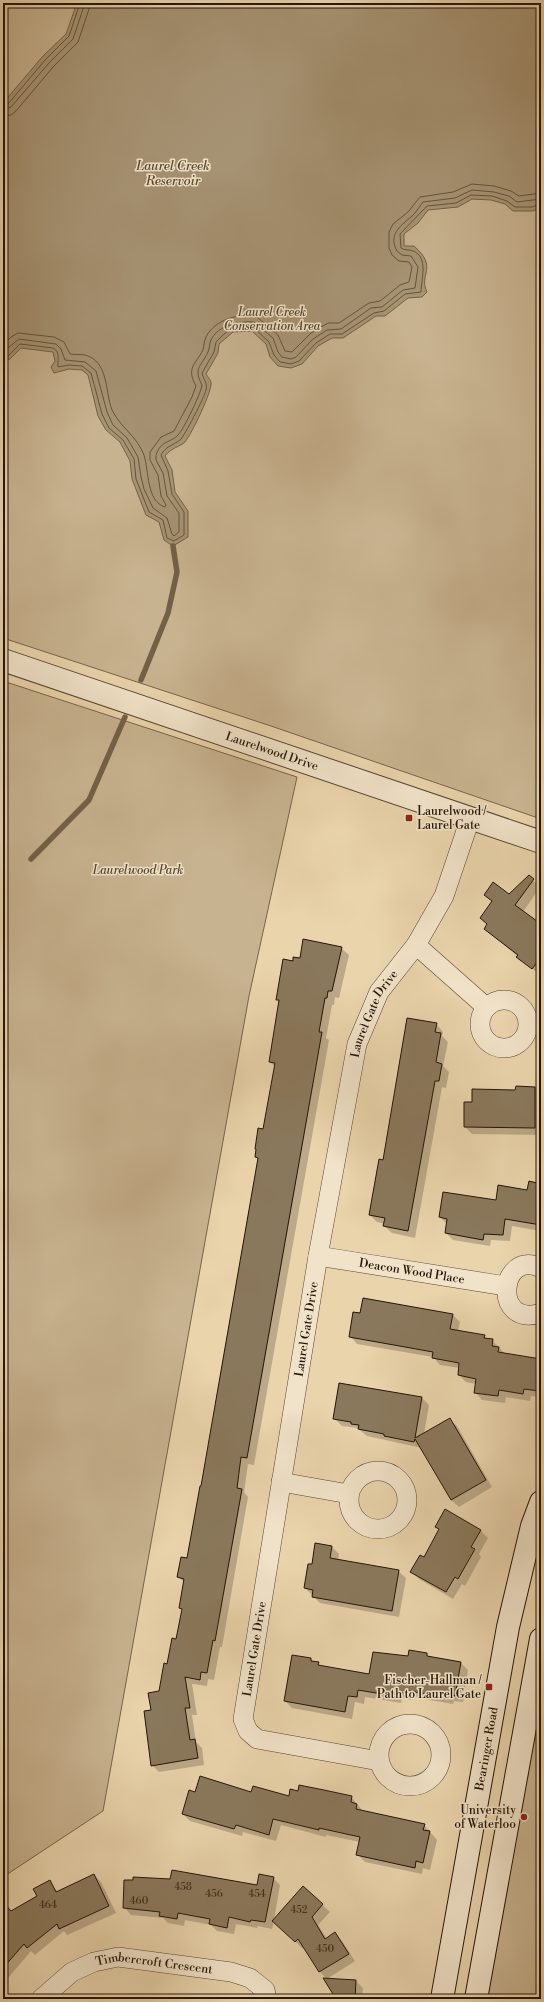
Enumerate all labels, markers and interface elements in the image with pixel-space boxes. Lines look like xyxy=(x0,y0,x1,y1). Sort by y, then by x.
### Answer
water label: Laurel Creek Reservoir xyxy=(135,158,210,189)
park label: Laurel Creek Conservation Area xyxy=(224,305,321,334)
street label: Laurelwood Drive xyxy=(224,728,320,774)
place label: Laurelwood / Laurel Gate xyxy=(417,804,486,833)
marker: Laurelwood / Laurel Gate xyxy=(404,813,414,823)
park label: Laurelwood Park xyxy=(92,863,183,878)
street label: Laurel Gate Drive xyxy=(347,967,401,1059)
street label: Deacon Wood Place xyxy=(358,1255,466,1287)
street label: Laurel Gate Drive xyxy=(291,1280,321,1378)
street label: Laurel Gate Drive xyxy=(239,1600,269,1698)
place label: Fischer-Hallman / Path to Laurel Gate xyxy=(377,1673,482,1702)
marker: Fischer-Hallman / Path to Laurel Gate xyxy=(484,1682,494,1692)
street label: Bearinger Road xyxy=(471,1706,501,1793)
place label: University of Waterloo xyxy=(454,1803,516,1832)
marker: University of Waterloo xyxy=(519,1812,529,1822)
house number: 458 xyxy=(174,1881,192,1893)
house number: 456 xyxy=(205,1888,223,1900)
house number: 454 xyxy=(248,1888,266,1900)
house number: 460 xyxy=(130,1895,149,1907)
house number: 464 xyxy=(39,1899,57,1911)
house number: 452 xyxy=(290,1904,308,1916)
house number: 450 xyxy=(316,1943,334,1955)
street label: Timbercroft Crescent xyxy=(94,1950,214,1977)

